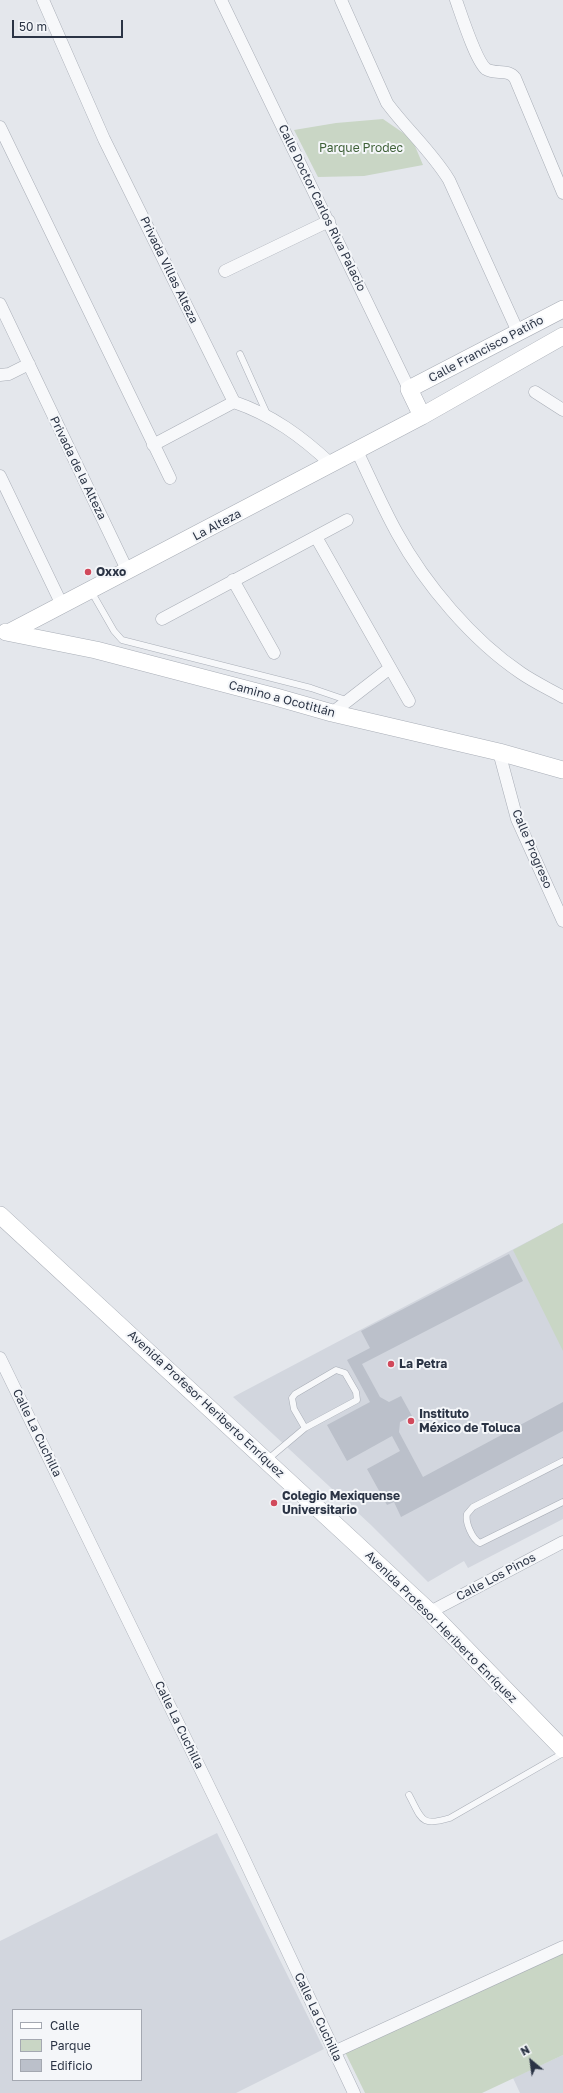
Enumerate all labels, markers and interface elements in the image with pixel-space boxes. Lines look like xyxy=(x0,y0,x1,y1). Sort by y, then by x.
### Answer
scale bar xyxy=(14,12,125,38)
text: 50 m xyxy=(19,19,47,34)
street label: Calle Doctor Carlos Riva Palacio xyxy=(275,122,369,294)
park label: Parque Prodec xyxy=(319,141,403,155)
street label: Privada Villas Alteza xyxy=(137,214,201,326)
street label: Calle Francisco Patiño xyxy=(426,313,546,385)
street label: Privada de la Alteza xyxy=(47,414,109,522)
street label: La Alteza xyxy=(190,506,244,544)
place label: Oxxo xyxy=(96,565,126,579)
marker: Oxxo xyxy=(83,567,93,577)
street label: Camino a Ocotitlán xyxy=(227,678,337,720)
street label: Calle Progreso xyxy=(509,807,555,891)
street label: Avenida Profesor Heriberto Enríquez xyxy=(125,1327,287,1481)
place label: La Petra xyxy=(399,1357,447,1371)
marker: La Petra xyxy=(386,1359,396,1369)
street label: Calle La Cuchilla xyxy=(9,1387,65,1479)
place label: Instituto México de Toluca xyxy=(419,1407,520,1435)
marker: Instituto México de Toluca xyxy=(406,1416,416,1426)
place label: Colegio Mexiquense Universitario xyxy=(282,1489,400,1517)
marker: Colegio Mexiquense Universitario xyxy=(269,1498,279,1508)
street label: Avenida Profesor Heriberto Enríquez xyxy=(362,1548,520,1706)
street label: Calle Los Pinos xyxy=(454,1550,538,1604)
street label: Calle La Cuchilla xyxy=(151,1679,207,1771)
street label: Calle La Cuchilla xyxy=(291,1970,345,2064)
legend xyxy=(12,2009,142,2081)
text: Calle xyxy=(50,2018,79,2033)
text: Parque xyxy=(50,2038,91,2053)
north arrow xyxy=(511,2041,551,2081)
text: N xyxy=(518,2042,532,2058)
text: Edificio xyxy=(50,2058,92,2073)

